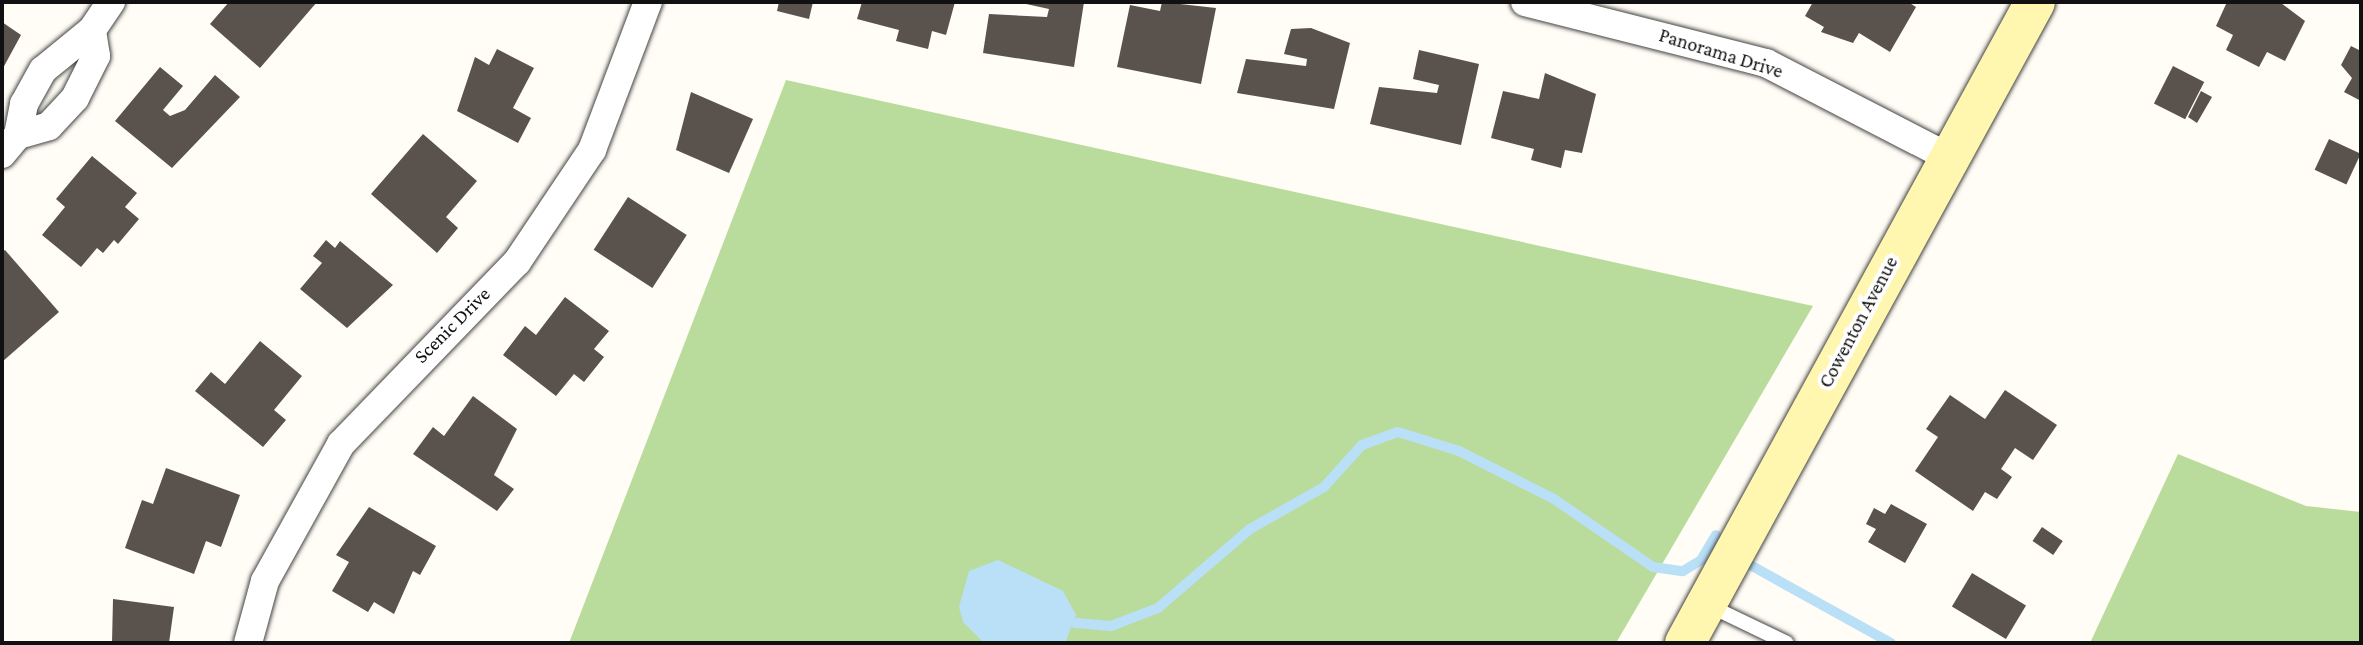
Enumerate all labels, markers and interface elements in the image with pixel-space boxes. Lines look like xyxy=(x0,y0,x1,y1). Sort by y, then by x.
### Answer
street label: Panorama Drive xyxy=(1656,23,1786,83)
street label: Cowenton Avenue xyxy=(1813,252,1903,392)
street label: Scenic Drive xyxy=(409,282,495,368)

